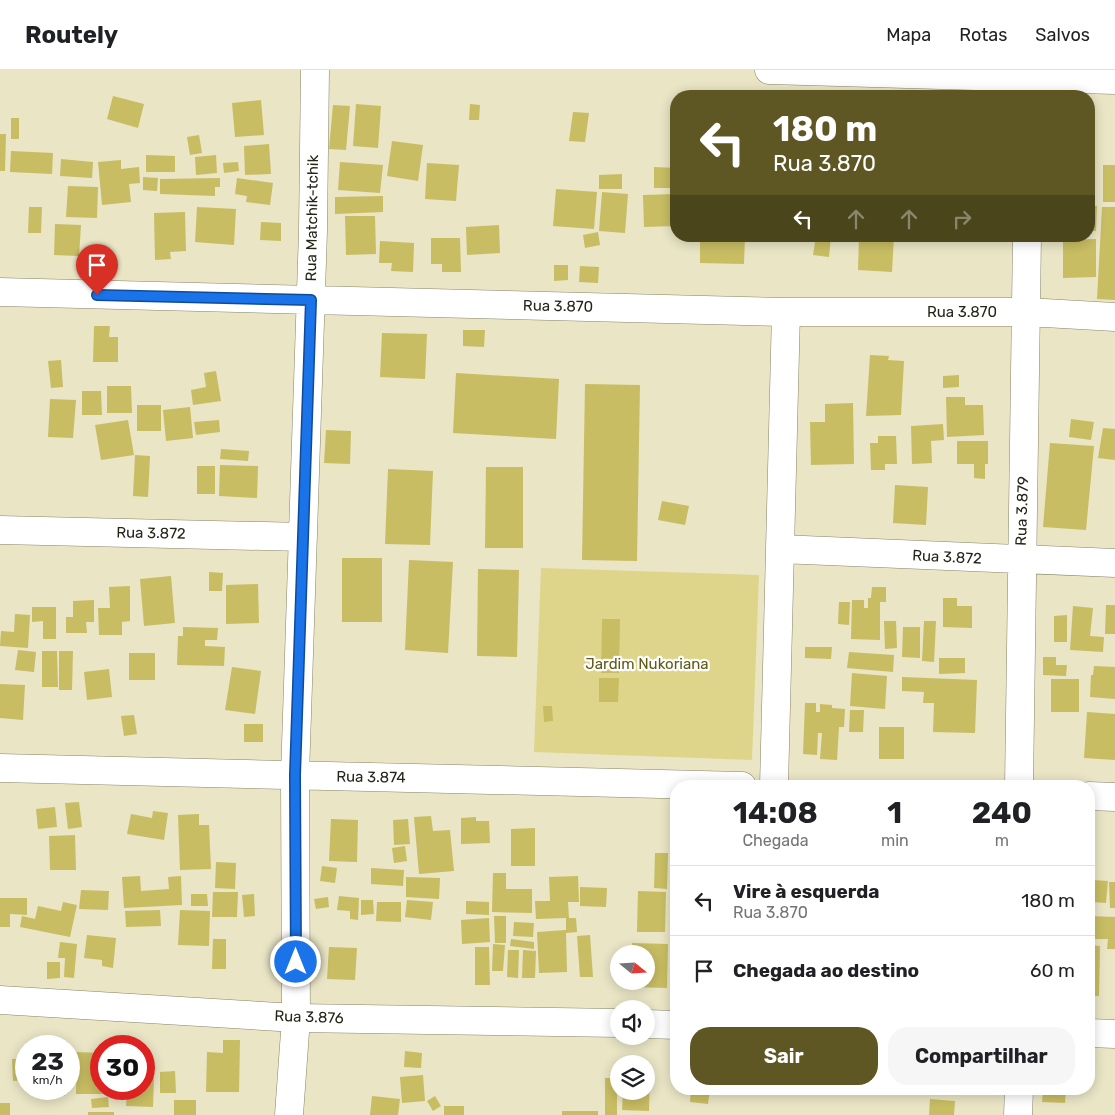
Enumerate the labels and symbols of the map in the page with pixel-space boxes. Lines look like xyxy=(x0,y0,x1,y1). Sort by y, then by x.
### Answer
street label: Rua Matchik-tchik xyxy=(302,154,322,281)
pin xyxy=(76,244,118,295)
street label: Rua 3.870 xyxy=(523,296,593,316)
street label: Rua 3.870 xyxy=(927,303,997,321)
street label: Rua 3.879 xyxy=(1012,476,1032,546)
street label: Rua 3.872 xyxy=(116,523,186,543)
street label: Rua 3.872 xyxy=(912,546,982,568)
park label: Jardim Nukoriana xyxy=(585,655,709,673)
street label: Rua 3.874 xyxy=(336,767,406,787)
position arrow xyxy=(269,935,321,987)
north arrow xyxy=(610,945,655,990)
street label: Rua 3.876 xyxy=(274,1007,344,1027)
speed limit sign: 30 xyxy=(90,1035,155,1100)

